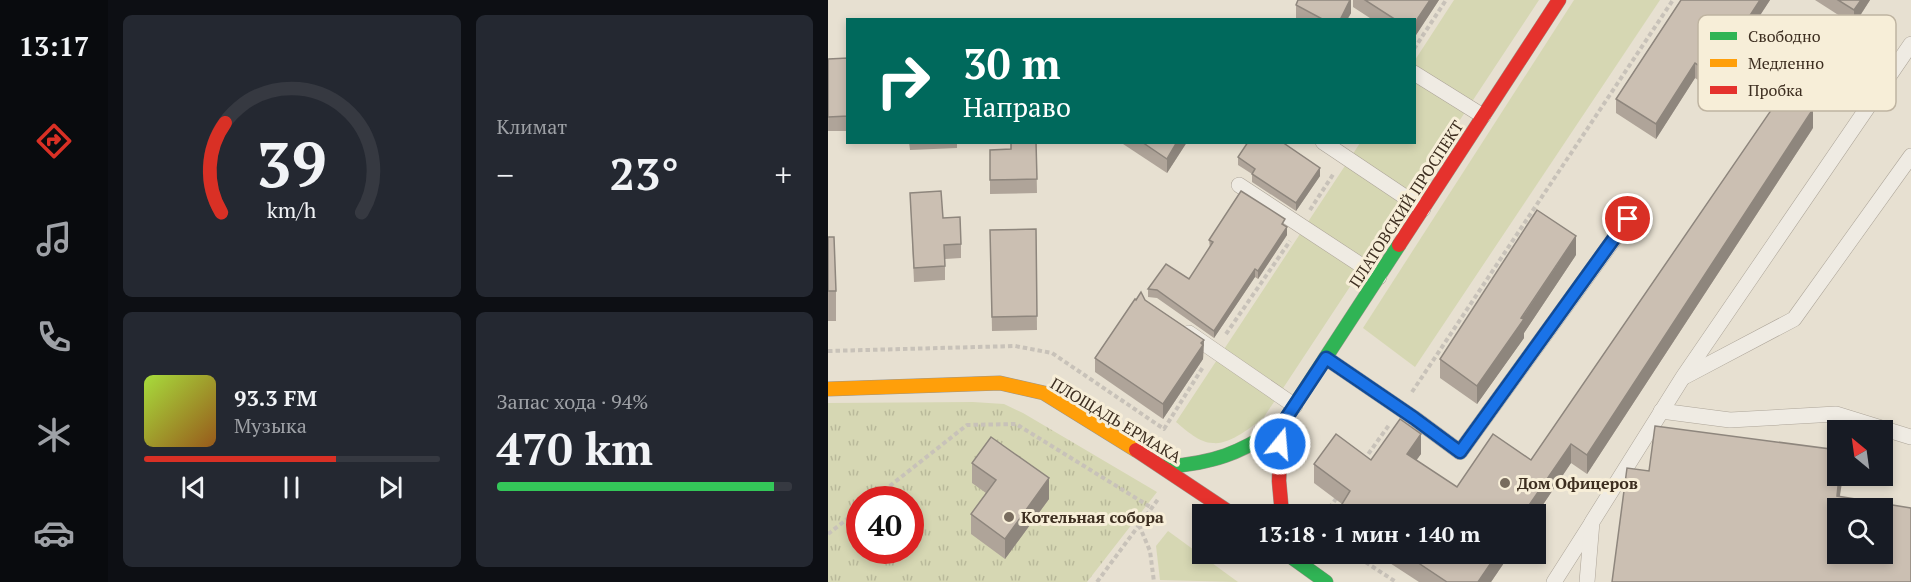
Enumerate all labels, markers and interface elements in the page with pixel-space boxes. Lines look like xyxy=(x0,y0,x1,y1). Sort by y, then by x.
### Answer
legend xyxy=(1698,15,1896,111)
text: Свободно xyxy=(1748,25,1821,47)
text: 13:17 xyxy=(19,28,89,64)
text: 30 m xyxy=(963,35,1061,91)
icon: right xyxy=(864,42,942,120)
text: Медленно xyxy=(1748,52,1824,74)
text: Пробка xyxy=(1748,79,1803,101)
text: Направо xyxy=(963,89,1071,125)
text: Климат xyxy=(497,113,567,140)
street label: ПЛАТОВСКИЙ ПРОСПЕКТ xyxy=(1344,116,1468,292)
icon: directions xyxy=(33,120,75,162)
text: 39 xyxy=(256,122,327,205)
text: 23° xyxy=(610,143,679,203)
text: − xyxy=(497,153,514,196)
text: + xyxy=(774,153,792,196)
pin xyxy=(1602,193,1653,244)
text: km/h xyxy=(267,196,317,224)
icon: arrive xyxy=(1611,202,1644,235)
icon: music xyxy=(33,218,75,260)
icon: phone xyxy=(33,316,75,358)
street label: ПЛОЩАДЬ ЕРМАКА xyxy=(1046,372,1186,468)
text: 93.3 FM xyxy=(234,383,317,412)
text: Запас хода · 94% xyxy=(497,388,648,415)
text: Музыка xyxy=(234,412,307,439)
position arrow xyxy=(1248,412,1312,476)
icon: climate xyxy=(33,414,75,456)
text: 470 km xyxy=(497,418,653,478)
north arrow xyxy=(1827,420,1893,486)
map controls xyxy=(1827,420,1893,564)
icon: previous xyxy=(177,471,210,504)
icon: pause xyxy=(275,471,308,504)
icon: next xyxy=(374,471,407,504)
place label: Дом Офицеров xyxy=(1517,472,1638,494)
marker: Дом Офицеров xyxy=(1498,476,1512,490)
speed limit sign: 40 xyxy=(846,486,924,564)
button: search xyxy=(1827,498,1893,564)
place label: Котельная собора xyxy=(1021,506,1164,528)
marker: Котельная собора xyxy=(1002,510,1016,524)
icon: car xyxy=(33,512,75,554)
text: 13:18 · 1 мин · 140 m xyxy=(1258,519,1480,548)

